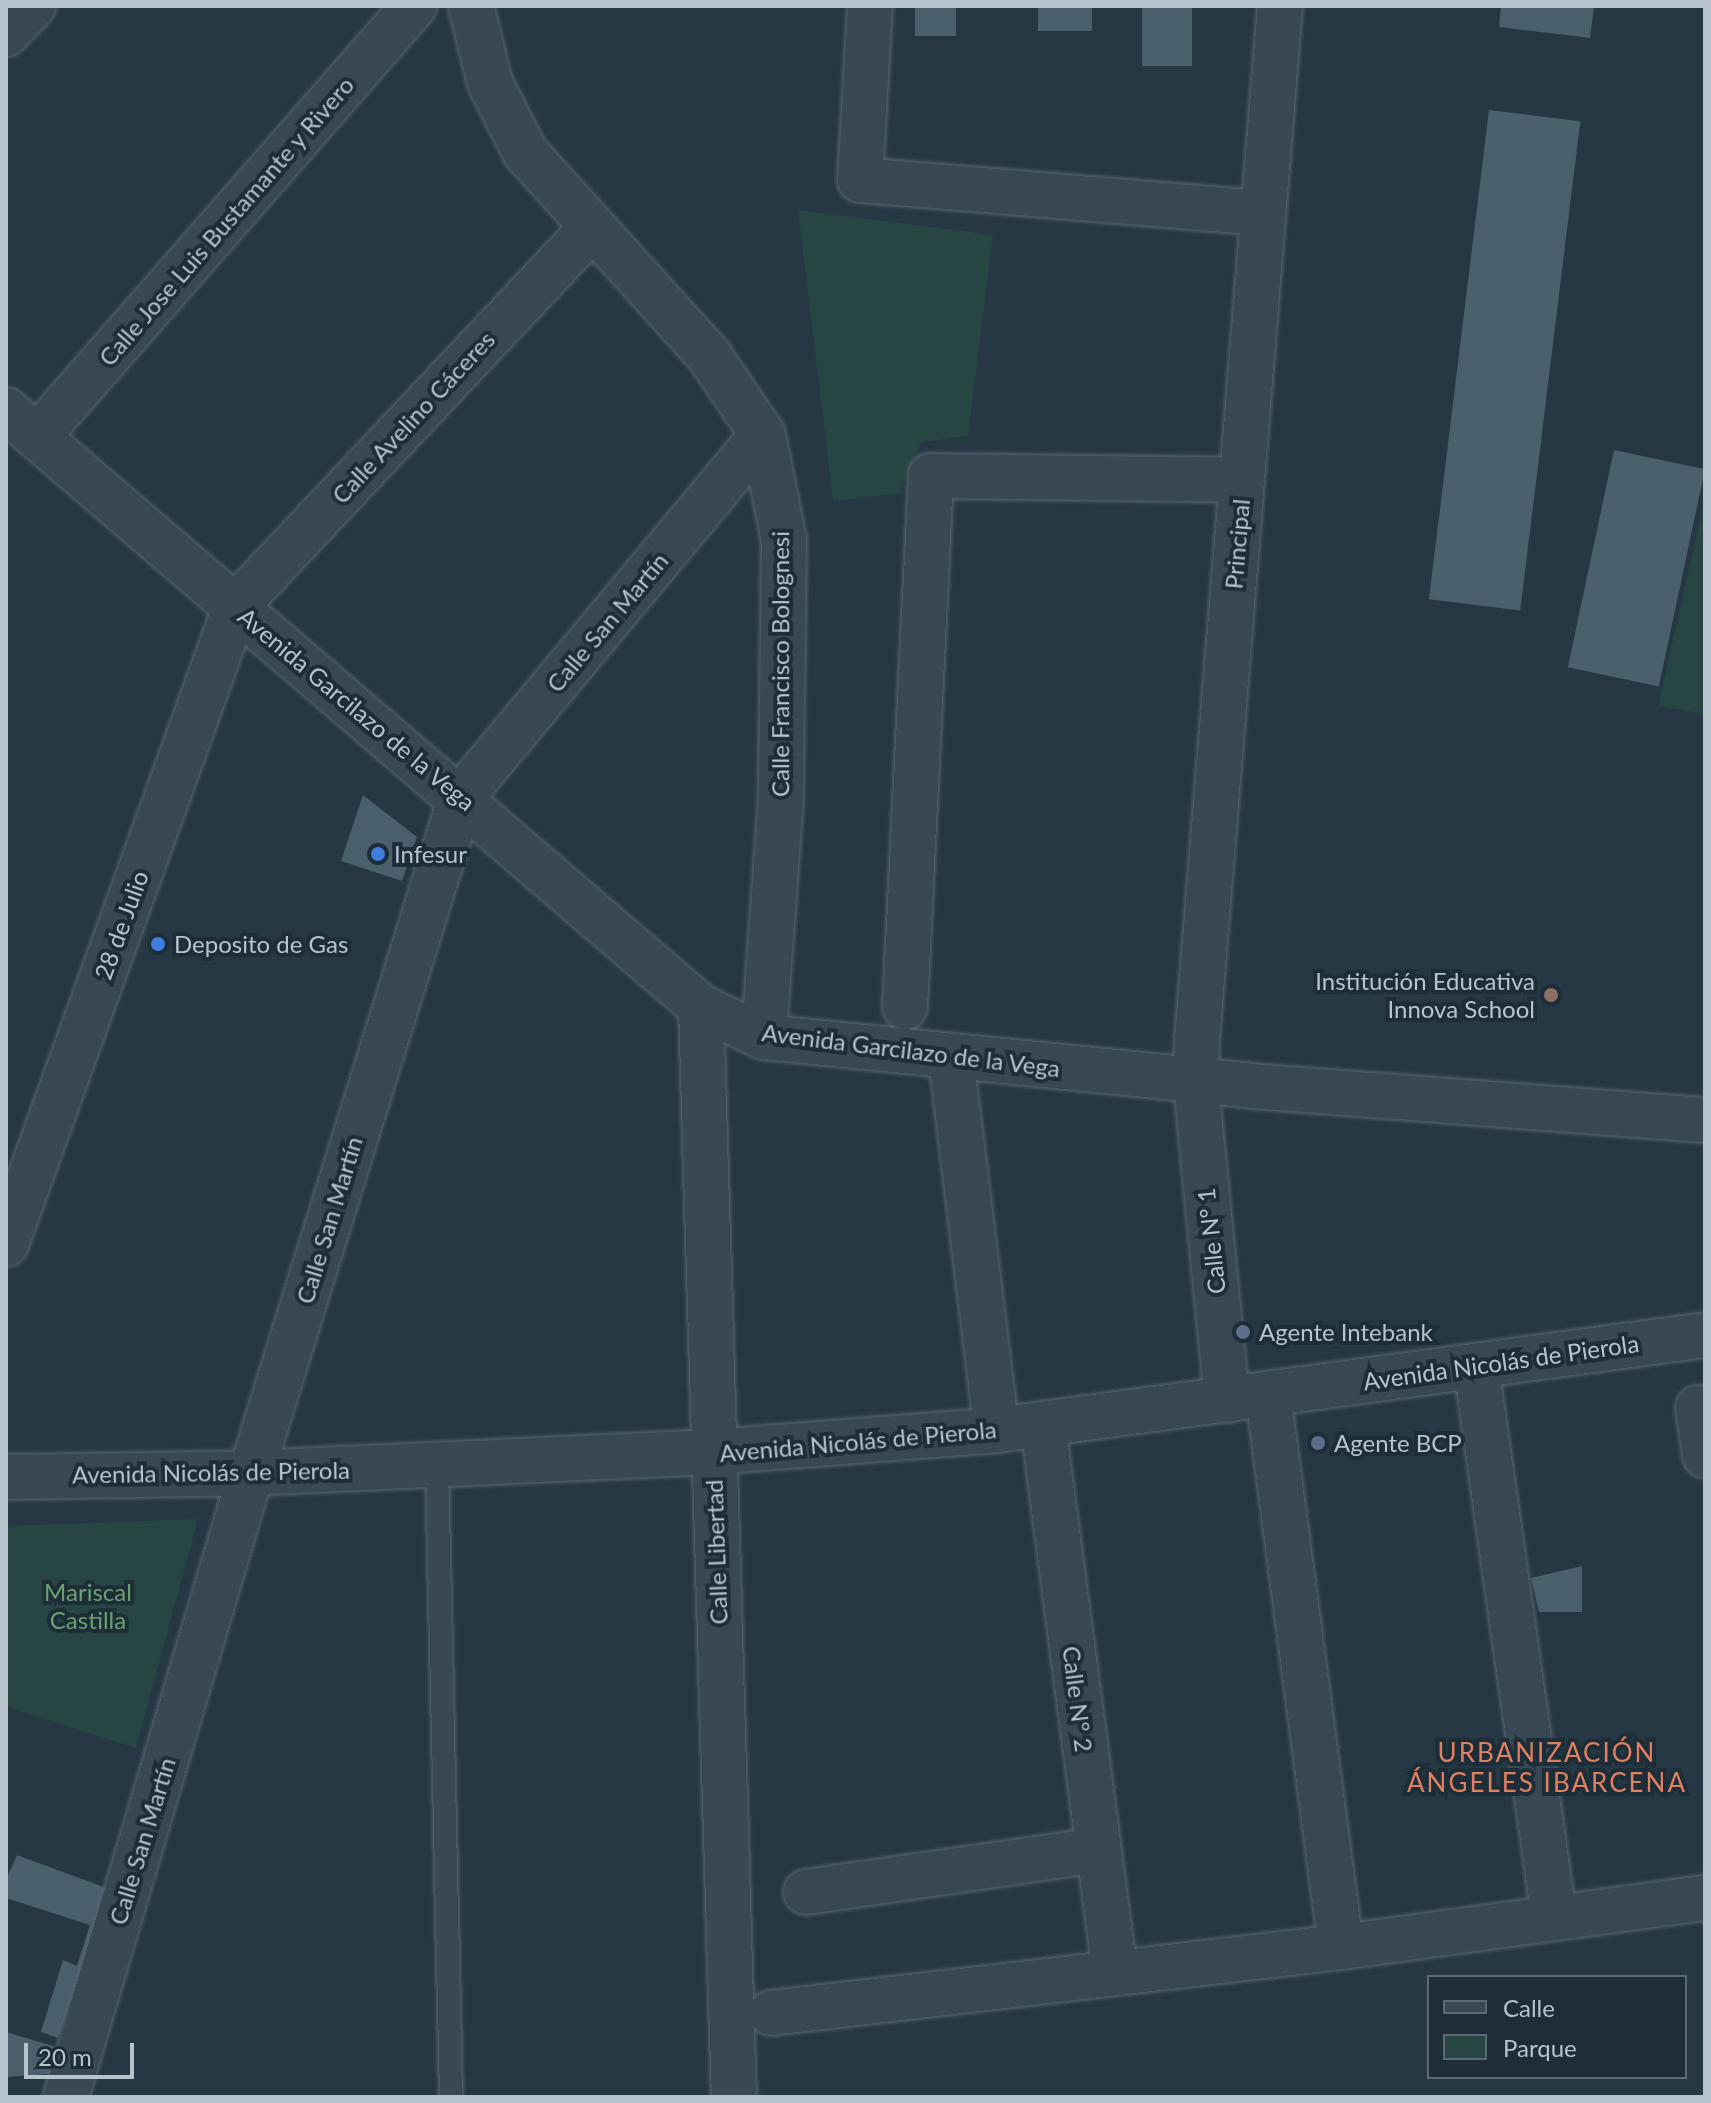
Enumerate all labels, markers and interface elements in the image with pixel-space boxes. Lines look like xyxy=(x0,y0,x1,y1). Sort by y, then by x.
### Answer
street label: Calle Jose Luis Bustamante y Rivero xyxy=(92,70,360,372)
street label: Calle Avelino Cáceres xyxy=(325,325,501,509)
street label: Principal xyxy=(1219,498,1255,590)
street label: Calle Francisco Bolognesi xyxy=(766,531,794,797)
street label: Calle San Martín xyxy=(540,546,674,698)
street label: Avenida Garcilazo de la Vega xyxy=(232,601,482,817)
place label: Infesur xyxy=(394,840,467,868)
marker: Infesur xyxy=(369,845,387,863)
street label: 28 de Julio xyxy=(88,866,154,984)
place label: Deposito de Gas xyxy=(174,930,348,958)
marker: Deposito de Gas xyxy=(149,935,167,953)
place label: Institución Educativa Innova School xyxy=(1315,967,1535,1023)
marker: Institución Educativa Innova School xyxy=(1542,986,1560,1004)
street label: Avenida Garcilazo de la Vega xyxy=(760,1017,1062,1083)
street label: Calle San Martín xyxy=(290,1133,368,1307)
street label: Calle N° 1 xyxy=(1191,1187,1231,1295)
place label: Agente Intebank xyxy=(1259,1318,1433,1346)
marker: Agente Intebank xyxy=(1234,1323,1252,1341)
street label: Avenida Nicolás de Pierola xyxy=(1361,1328,1641,1396)
street label: Avenida Nicolás de Pierola xyxy=(718,1415,998,1467)
place label: Agente BCP xyxy=(1334,1429,1462,1457)
marker: Agente BCP xyxy=(1309,1434,1327,1452)
street label: Avenida Nicolás de Pierola xyxy=(72,1455,350,1489)
street label: Calle Libertad xyxy=(699,1479,733,1625)
park label: Mariscal Castilla xyxy=(44,1578,132,1634)
street label: Calle N° 2 xyxy=(1057,1644,1099,1754)
district label: URBANIZACIÓN ÁNGELES IBARCENA xyxy=(1407,1737,1687,1798)
street label: Calle San Martín xyxy=(103,1754,181,1928)
legend xyxy=(1427,1975,1687,2079)
text: Calle xyxy=(1503,1993,1555,2022)
scale bar xyxy=(28,2027,138,2077)
text: Parque xyxy=(1503,2033,1577,2062)
text: 20 m xyxy=(38,2042,92,2071)

